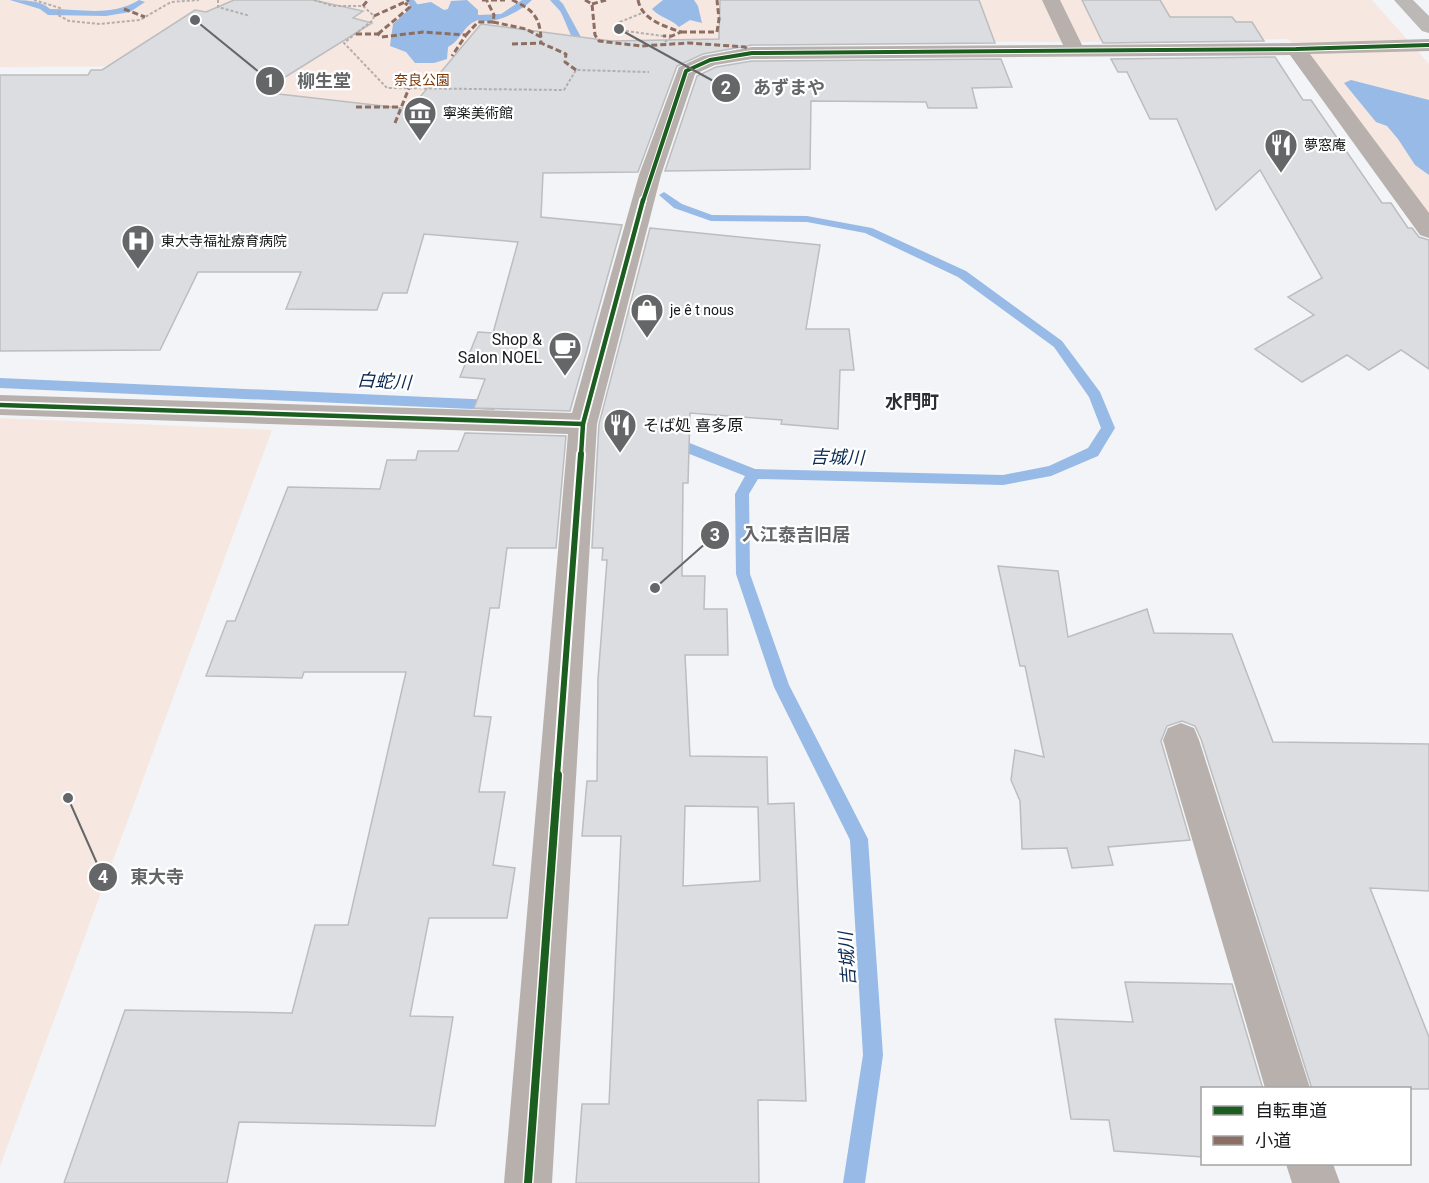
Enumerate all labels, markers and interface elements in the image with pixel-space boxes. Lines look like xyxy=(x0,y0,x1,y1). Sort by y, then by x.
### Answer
callout: 柳生堂 xyxy=(255,63,363,99)
text: 1 xyxy=(265,70,275,91)
text: 柳生堂 xyxy=(297,70,351,91)
callout: あずまや xyxy=(711,70,837,106)
park label: 奈良公園 xyxy=(394,72,450,88)
text: 2 xyxy=(721,77,731,98)
text: あずまや xyxy=(753,77,825,98)
museum icon: 寧楽美術館 xyxy=(402,95,438,142)
place label: 寧楽美術館 xyxy=(443,105,513,121)
restaurant icon: 夢窓庵 xyxy=(1263,127,1299,174)
place label: 夢窓庵 xyxy=(1304,137,1346,153)
hospital icon: 東大寺福祉療育病院 xyxy=(120,223,156,270)
place label: 東大寺福祉療育病院 xyxy=(161,233,287,249)
shop icon: je ê t nous xyxy=(629,292,665,339)
place label: je ê t nous xyxy=(669,302,734,318)
place label: Shop & Salon NOEL xyxy=(458,330,542,367)
cafe icon: Shop & Salon NOEL xyxy=(547,330,583,377)
water label: 白蛇川 xyxy=(356,369,414,393)
district label: 水門町 xyxy=(885,391,939,412)
restaurant icon: そば処 喜多原 xyxy=(602,407,638,454)
place label: そば処 喜多原 xyxy=(643,416,743,435)
water label: 吉城川 xyxy=(810,446,866,468)
callout: 入江泰吉旧居 xyxy=(700,517,862,553)
text: 3 xyxy=(710,524,720,545)
text: 入江泰吉旧居 xyxy=(742,524,850,545)
callout: 東大寺 xyxy=(88,859,196,895)
text: 4 xyxy=(98,866,108,887)
text: 東大寺 xyxy=(130,866,184,887)
water label: 吉城川 xyxy=(835,929,859,987)
legend xyxy=(1201,1087,1411,1165)
text: 自転車道 xyxy=(1255,1100,1327,1121)
text: 小道 xyxy=(1255,1130,1291,1151)

